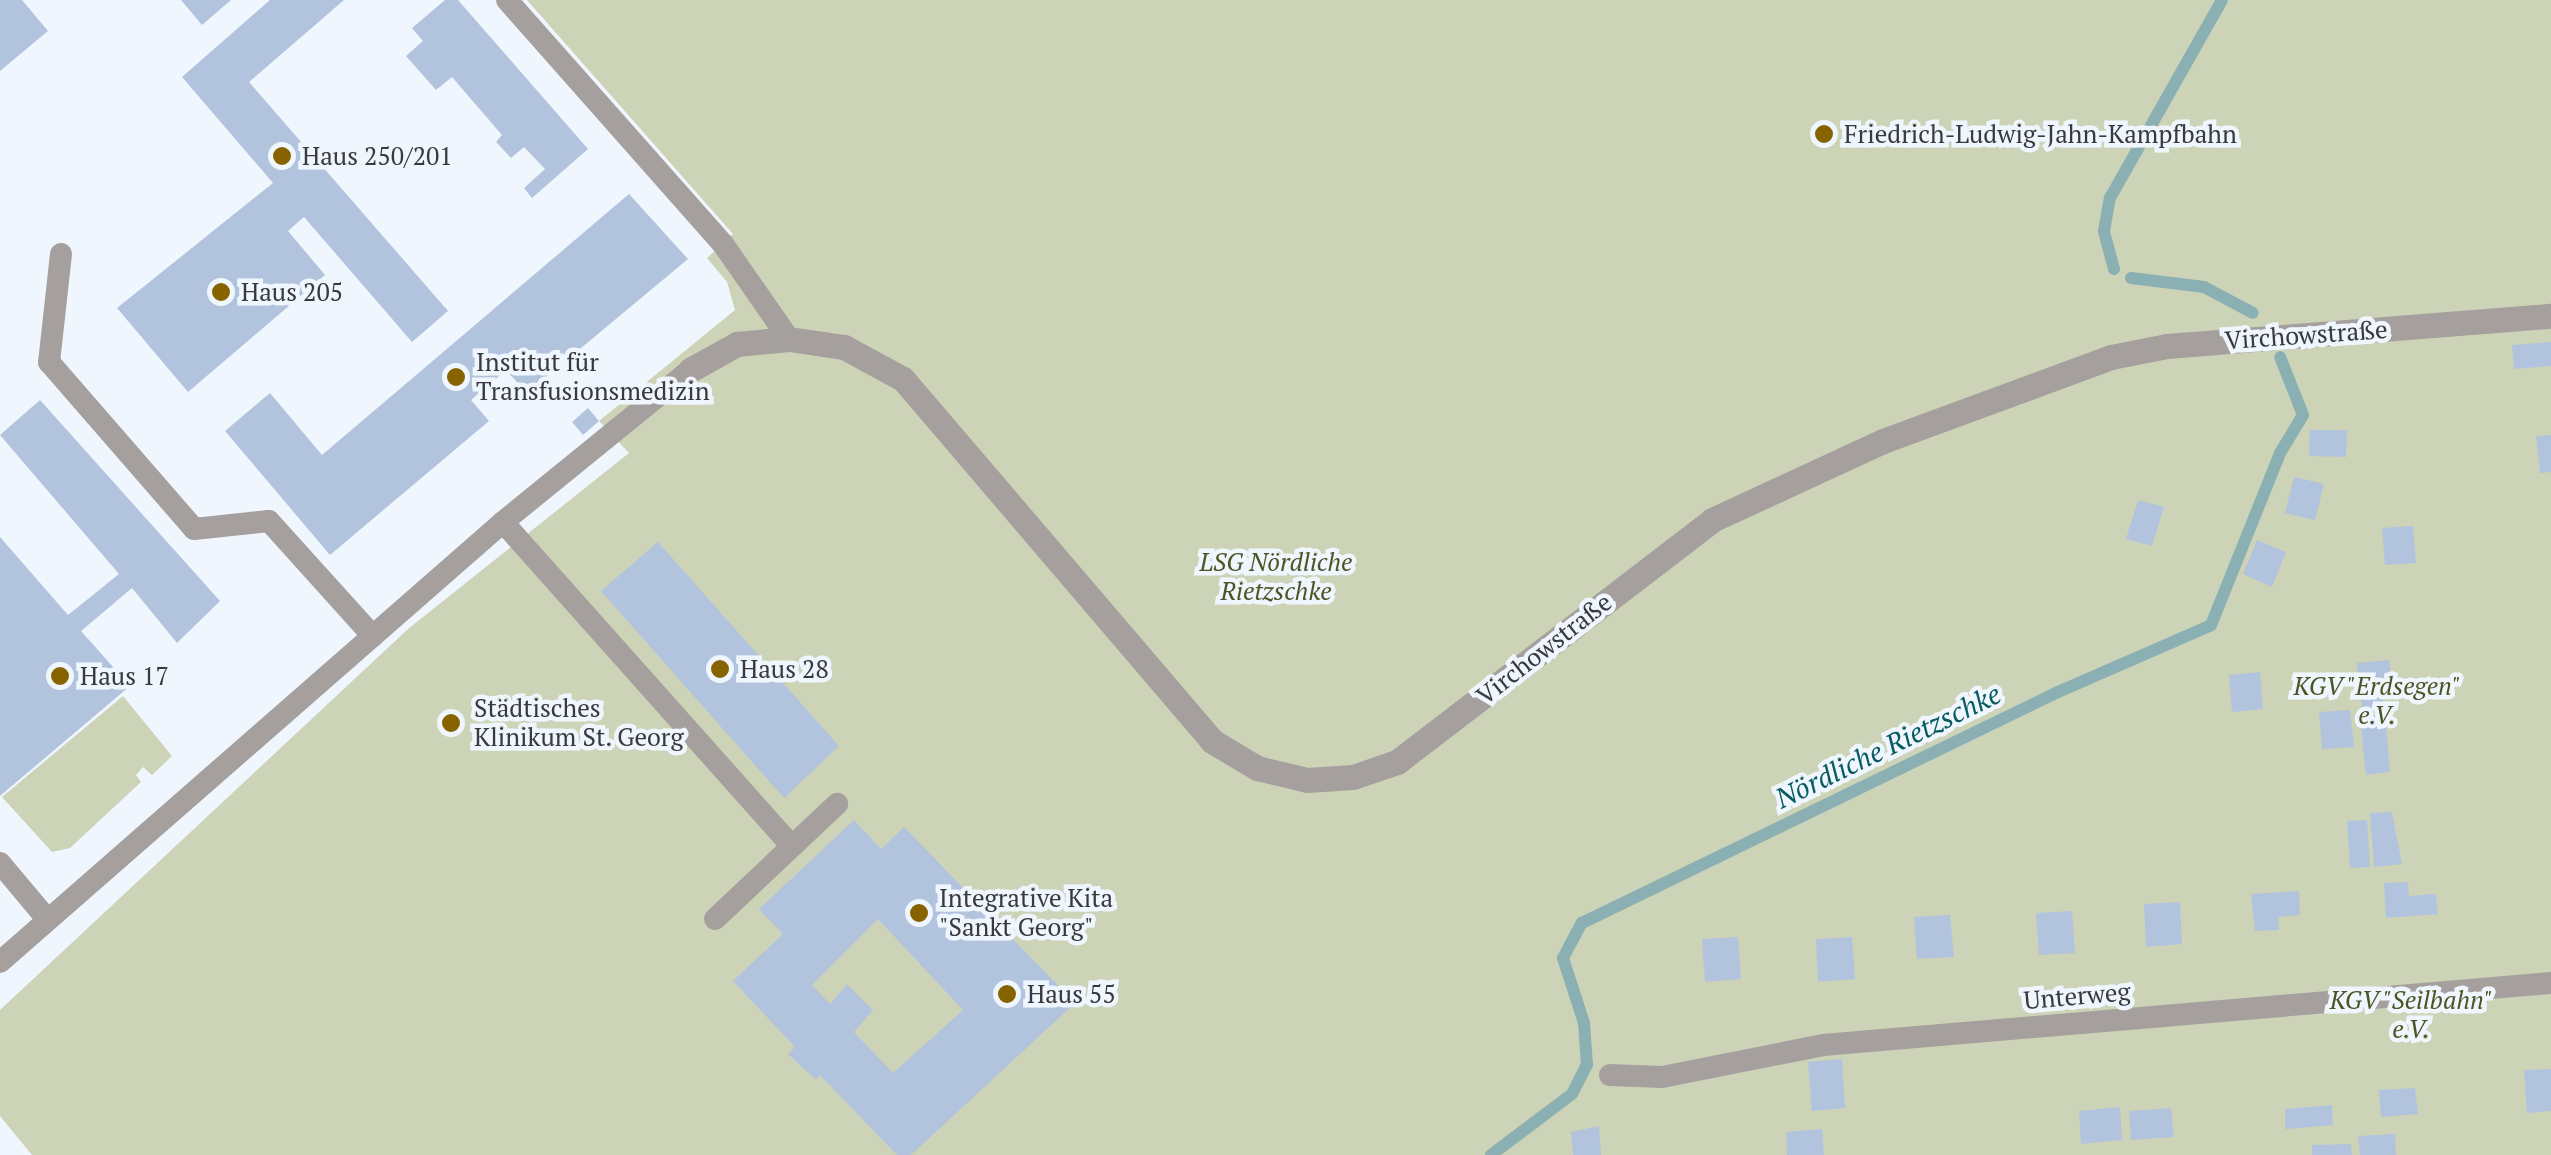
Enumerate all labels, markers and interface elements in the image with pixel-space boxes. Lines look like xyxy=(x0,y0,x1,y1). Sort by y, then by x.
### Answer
place label: Friedrich-Ludwig-Jahn-Kampfbahn xyxy=(1844,119,2237,149)
marker: Friedrich-Ludwig-Jahn-Kampfbahn xyxy=(1813,123,1835,145)
place label: Haus 250/201 xyxy=(302,141,453,171)
marker: Haus 250/201 xyxy=(271,145,293,167)
place label: Haus 205 xyxy=(241,277,343,307)
marker: Haus 205 xyxy=(210,281,232,303)
street label: Virchowstraße xyxy=(2224,314,2388,356)
place label: Institut für Transfusionsmedizin xyxy=(476,348,709,407)
marker: Institut für Transfusionsmedizin xyxy=(445,366,467,388)
park label: LSG Nördliche Rietzschke xyxy=(1200,548,1352,607)
street label: Virchowstraße xyxy=(1470,587,1618,711)
place label: Haus 28 xyxy=(740,654,829,684)
marker: Haus 28 xyxy=(709,658,731,680)
place label: Haus 17 xyxy=(80,661,169,691)
marker: Haus 17 xyxy=(49,665,71,687)
park label: KGV "Erdsegen" e.V. xyxy=(2293,672,2461,731)
water label: Nördliche Rietzschke xyxy=(1770,677,2006,815)
place label: Städtisches Klinikum St. Georg xyxy=(474,694,685,753)
marker: Städtisches Klinikum St. Georg xyxy=(438,710,464,736)
place label: Integrative Kita "Sankt Georg" xyxy=(939,884,1113,943)
marker: Integrative Kita "Sankt Georg" xyxy=(908,902,930,924)
street label: Unterweg xyxy=(2022,976,2132,1016)
place label: Haus 55 xyxy=(1027,979,1116,1009)
marker: Haus 55 xyxy=(996,983,1018,1005)
park label: KGV "Seilbahn" e.V. xyxy=(2329,986,2493,1045)

